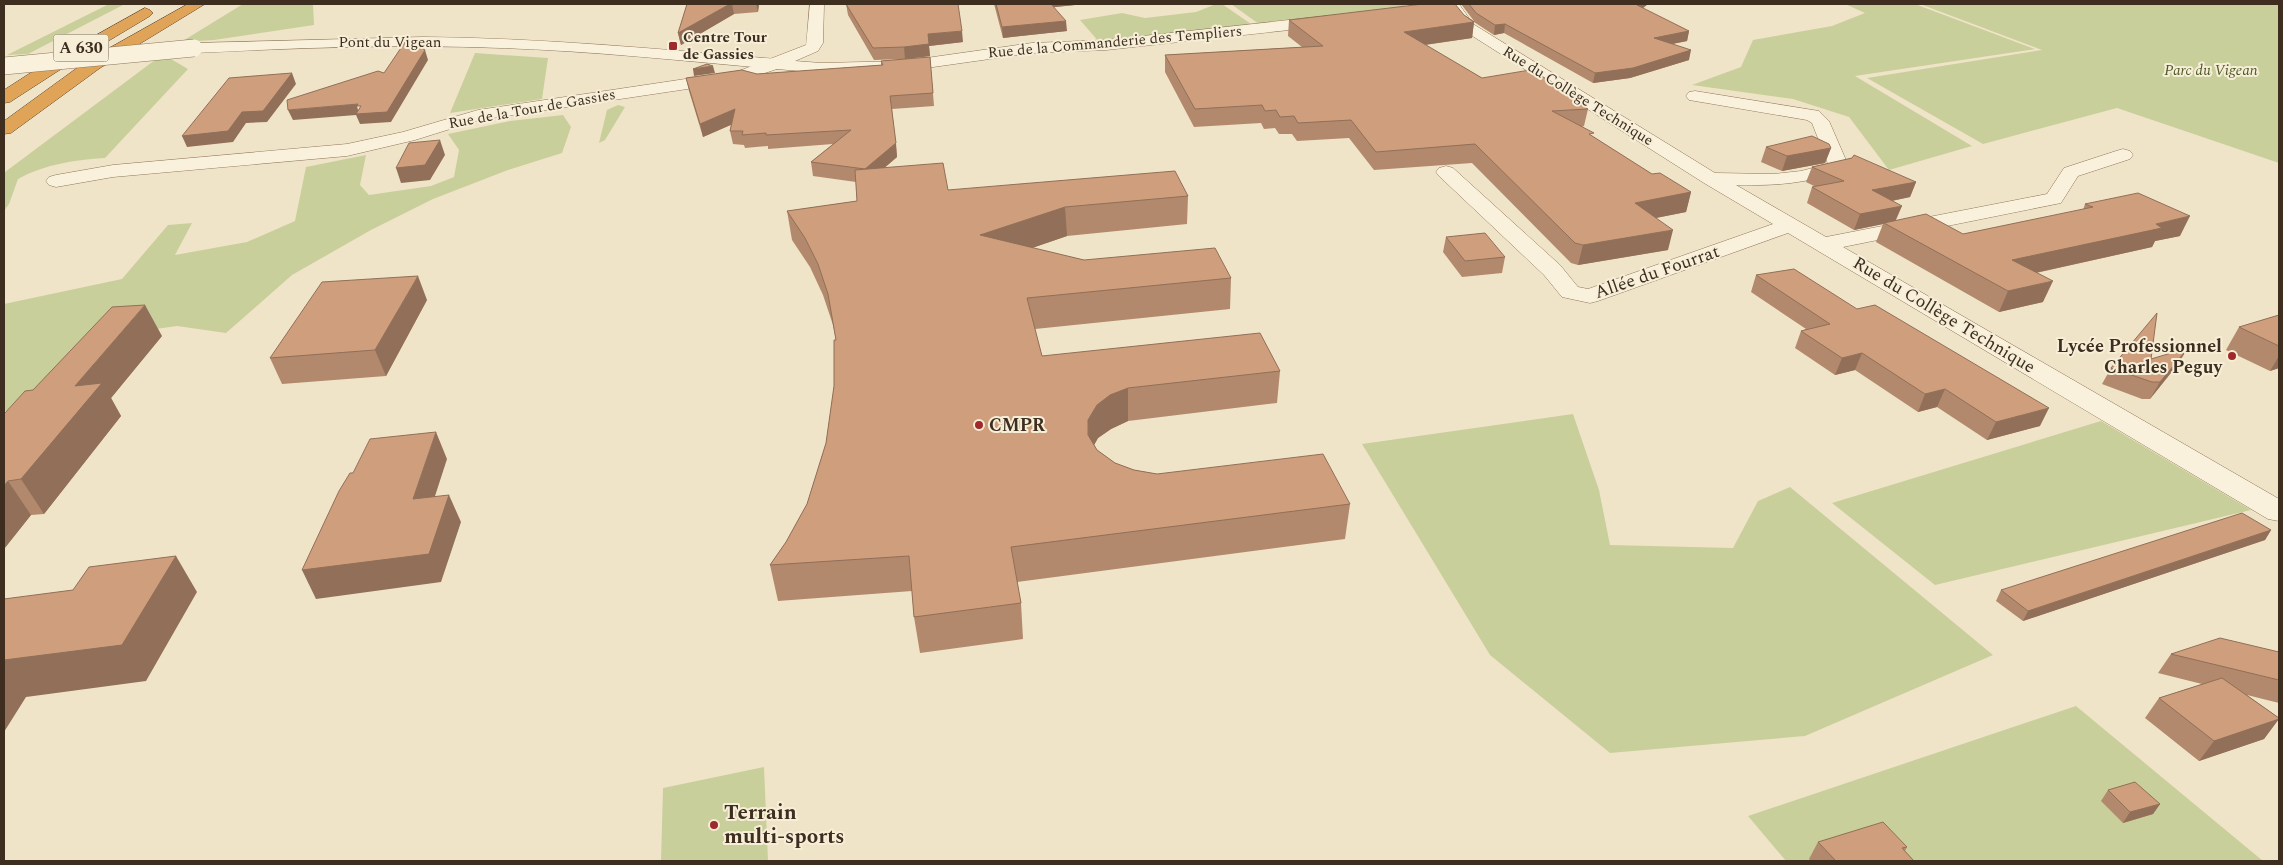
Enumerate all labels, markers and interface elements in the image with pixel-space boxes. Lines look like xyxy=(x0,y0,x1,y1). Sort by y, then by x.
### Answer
street label: Rue de la Commanderie des Templiers xyxy=(987,19,1243,65)
place label: Centre Tour de Gassies xyxy=(683,26,768,66)
street label: Pont du Vigean xyxy=(339,31,442,54)
road number: A 630 xyxy=(54,34,108,62)
marker: Centre Tour de Gassies xyxy=(667,40,679,52)
street label: Rue du Collège Technique xyxy=(1498,40,1658,152)
park label: Parc du Vigean xyxy=(2164,59,2258,82)
street label: Rue de la Tour de Gassies xyxy=(447,83,617,135)
street label: Allée du Fourrat xyxy=(1591,238,1723,306)
street label: Rue du Collège Technique xyxy=(1848,250,2040,380)
place label: Lycée Professionnel Charles Peguy xyxy=(2057,333,2223,381)
marker: Lycée Professionnel Charles Peguy xyxy=(2226,350,2238,362)
place label: CMPR xyxy=(989,412,1046,439)
marker: CMPR xyxy=(973,419,985,431)
place label: Terrain multi-sports xyxy=(724,797,845,853)
marker: Terrain multi-sports xyxy=(708,819,720,831)

